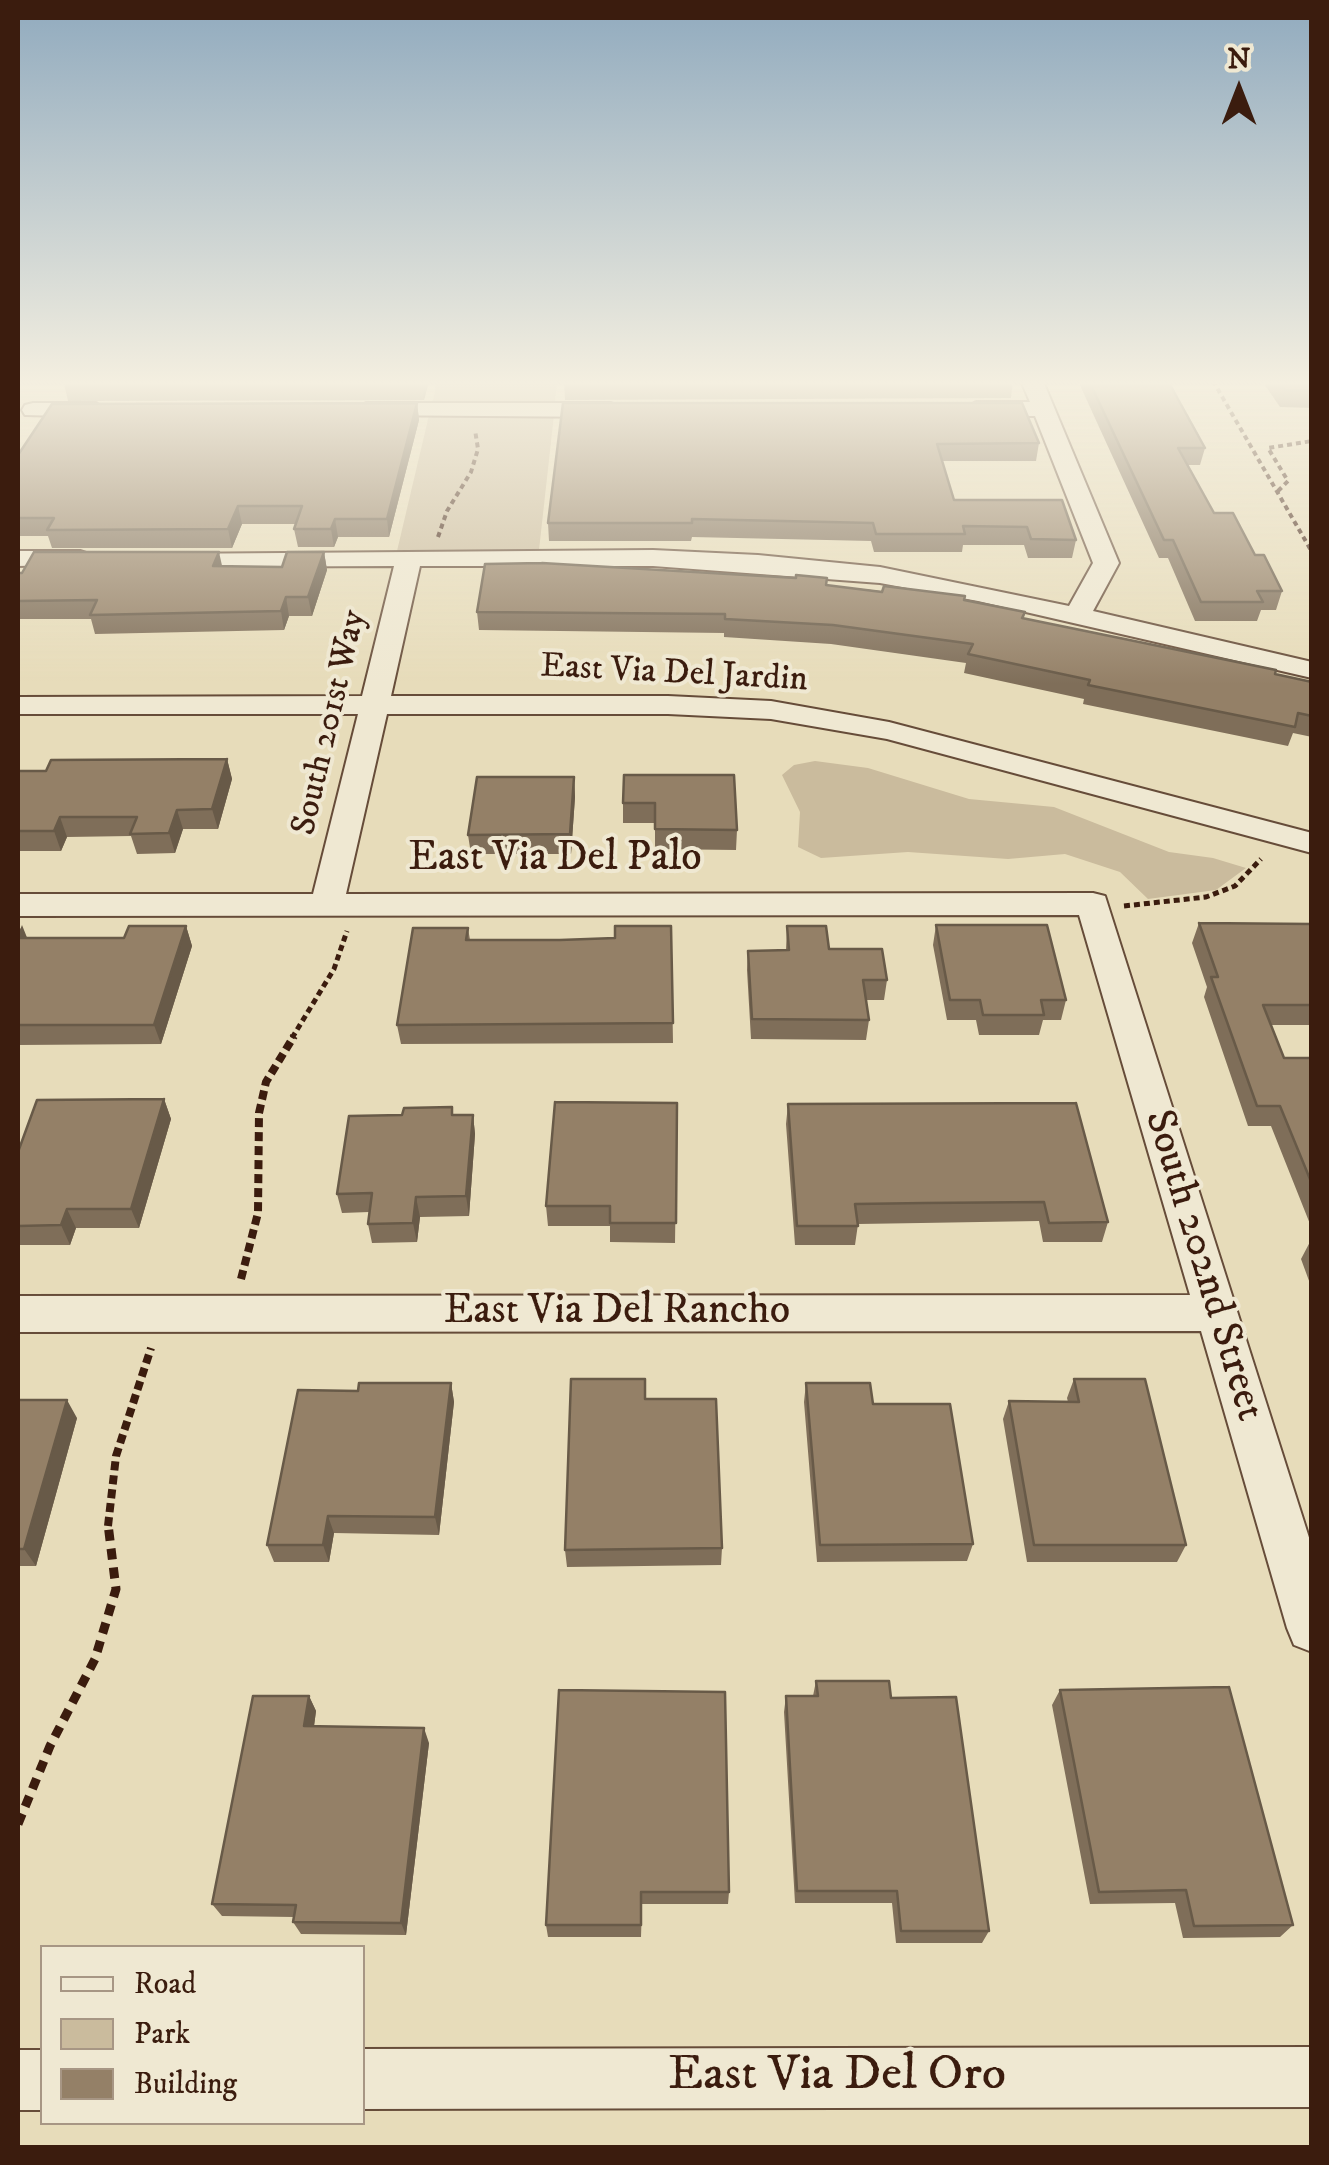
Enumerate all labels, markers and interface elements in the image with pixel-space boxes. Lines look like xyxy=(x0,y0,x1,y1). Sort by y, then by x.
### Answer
north arrow xyxy=(1189,40,1289,140)
text: N xyxy=(1228,42,1250,77)
street label: South 201st Way xyxy=(285,606,377,840)
street label: East Via Del Jardin xyxy=(539,647,809,703)
street label: East Via Del Palo xyxy=(408,835,702,885)
street label: South 202nd Street xyxy=(1131,1105,1273,1427)
street label: East Via Del Rancho xyxy=(444,1288,790,1338)
legend xyxy=(40,1945,365,2125)
text: Road xyxy=(134,1966,196,2003)
text: Park xyxy=(134,2016,190,2053)
street label: East Via Del Oro xyxy=(668,2048,1006,2108)
text: Building xyxy=(134,2066,237,2103)

